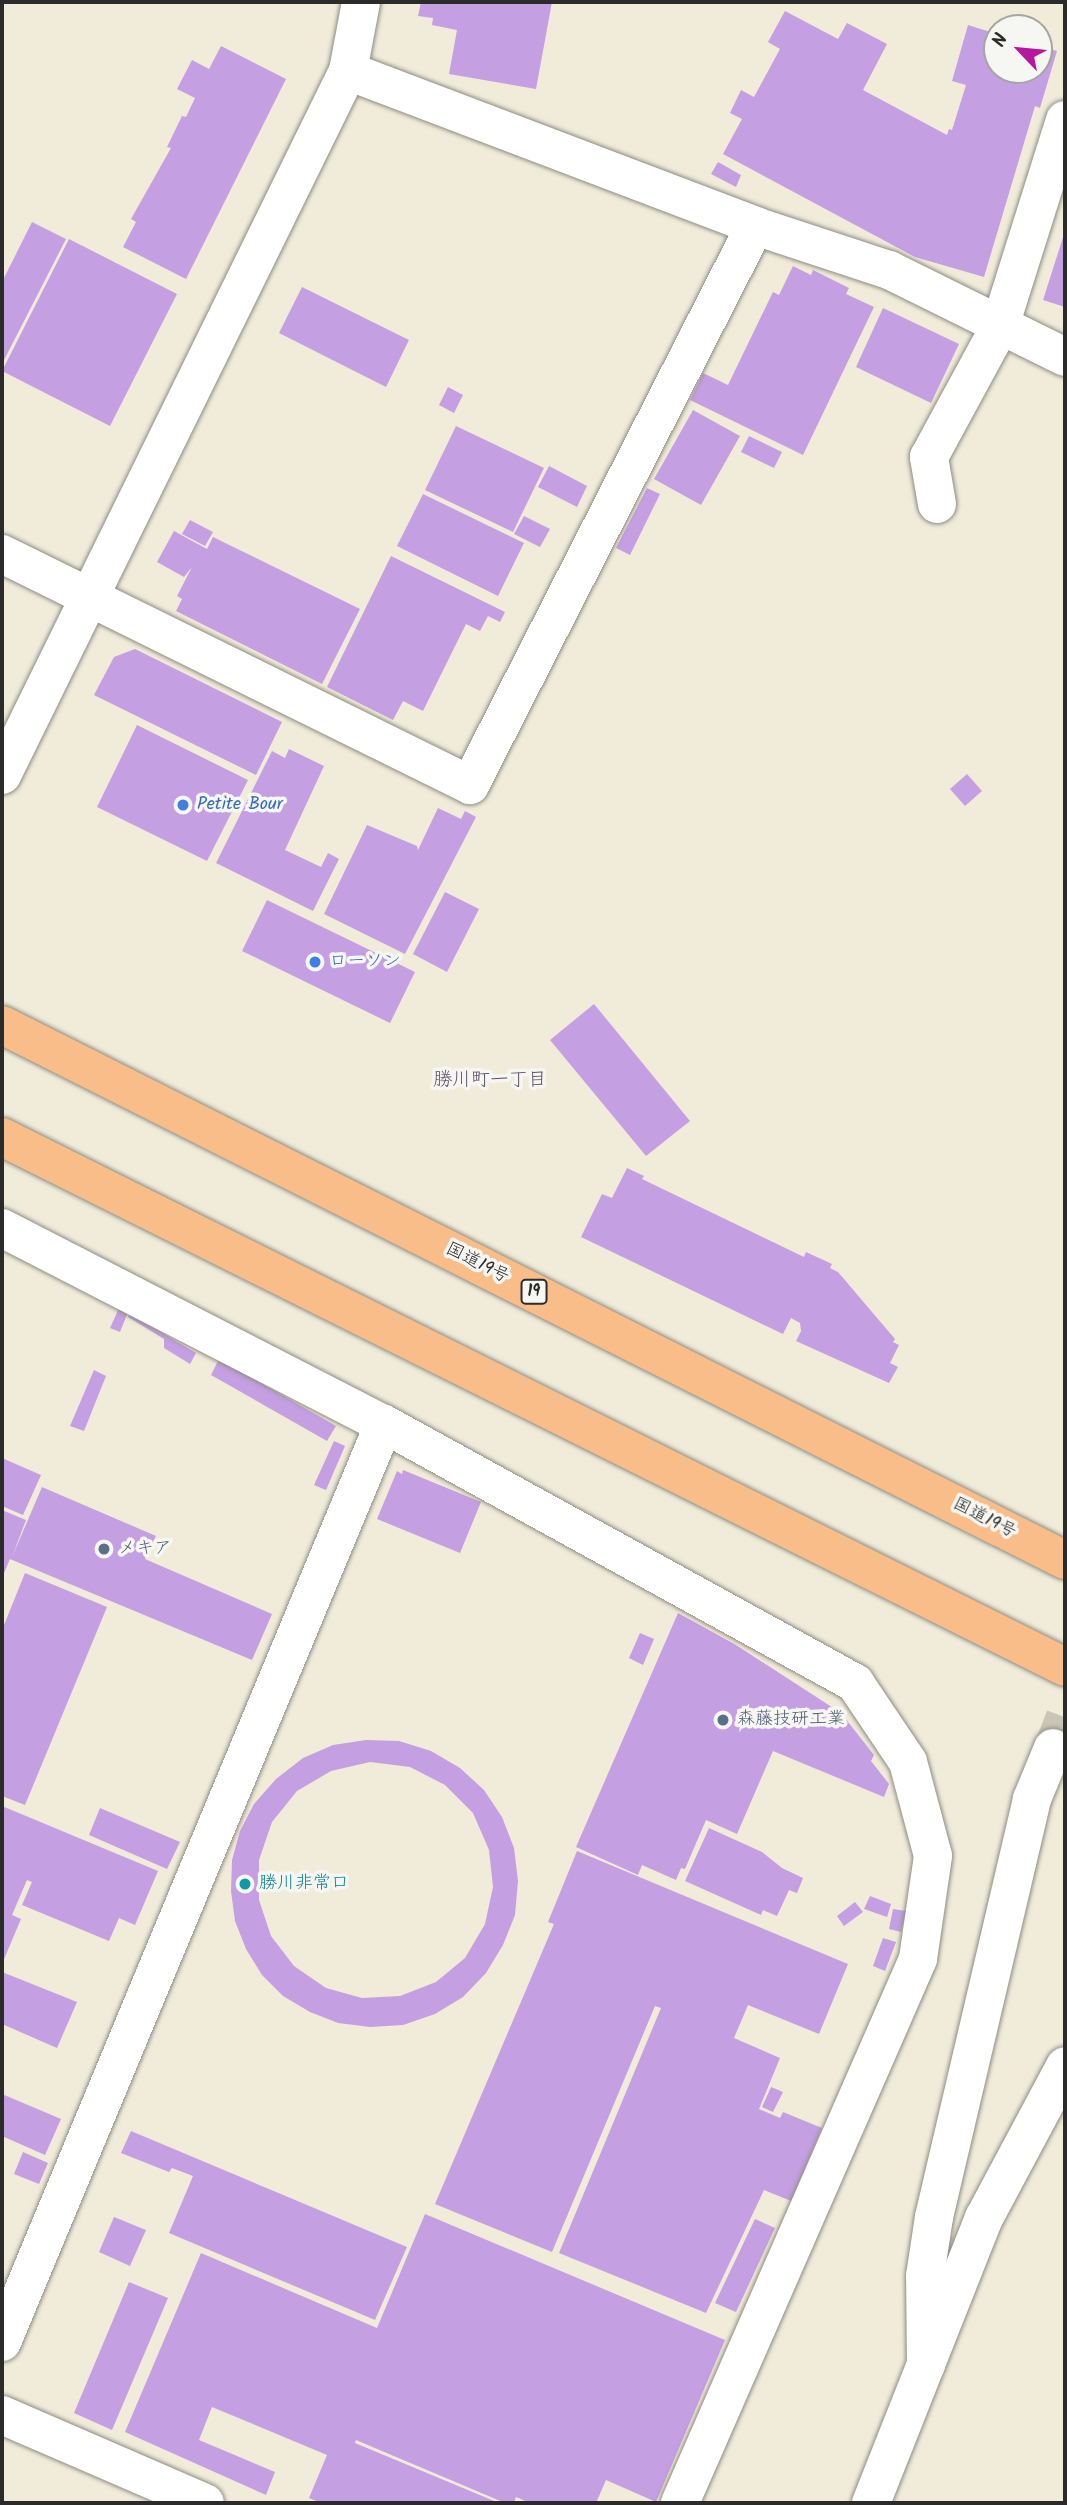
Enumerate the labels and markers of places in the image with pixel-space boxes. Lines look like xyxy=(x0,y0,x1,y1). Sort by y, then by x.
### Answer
place label: Petite Bour xyxy=(197,794,283,816)
marker: Petite Bour xyxy=(175,797,191,813)
place label: ローソン xyxy=(329,951,401,973)
marker: ローソン xyxy=(307,954,323,970)
place label: メキア xyxy=(118,1538,172,1560)
marker: メキア xyxy=(96,1541,112,1557)
place label: 森藤技研工業 xyxy=(737,1709,845,1731)
marker: 森藤技研工業 xyxy=(715,1712,731,1728)
place label: 勝川非常口 xyxy=(259,1873,349,1895)
marker: 勝川非常口 xyxy=(237,1876,253,1892)

